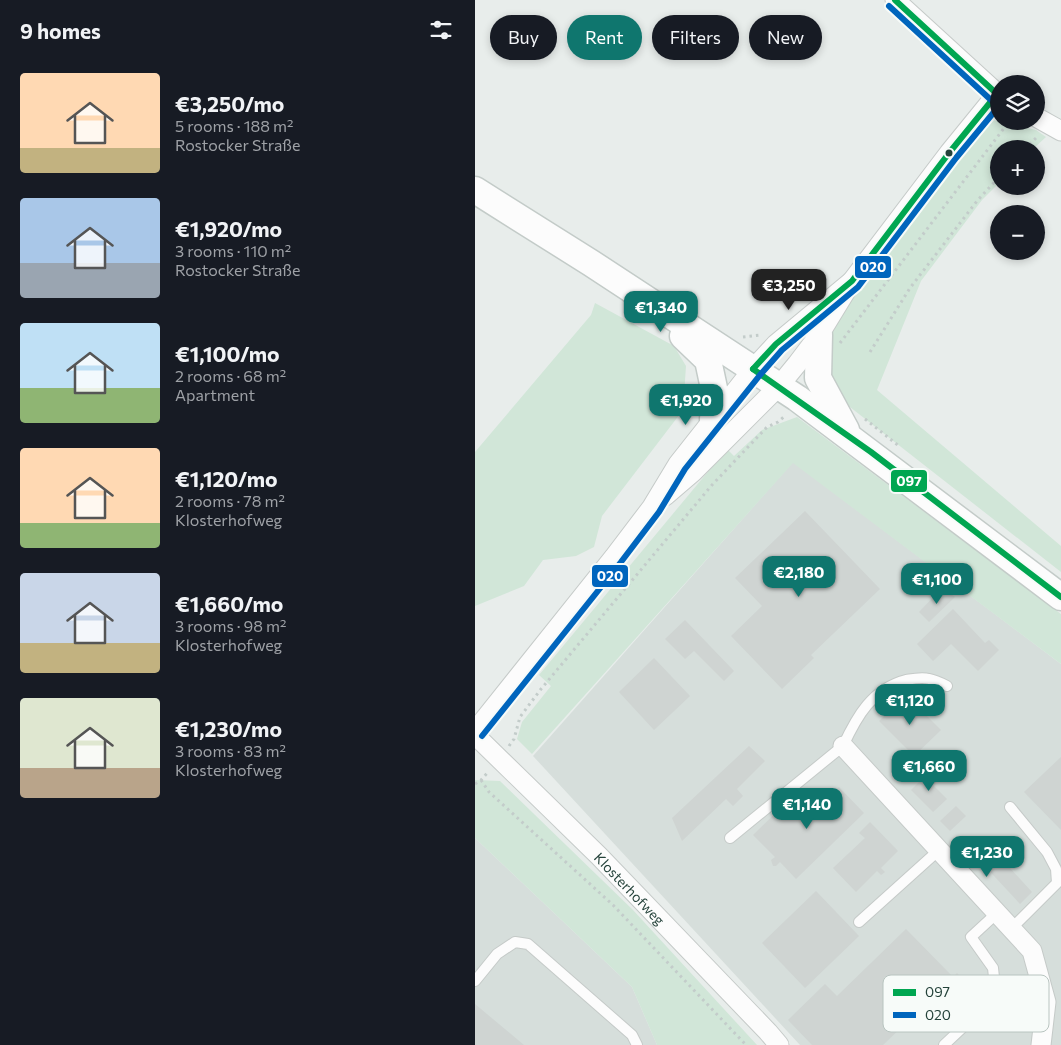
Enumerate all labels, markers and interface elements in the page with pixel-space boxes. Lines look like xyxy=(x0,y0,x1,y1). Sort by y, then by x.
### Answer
chip: Buy xyxy=(490,15,557,60)
chip: Rent xyxy=(567,15,642,60)
chip: Filters xyxy=(652,15,739,60)
chip: New xyxy=(749,15,822,60)
icon: filters xyxy=(427,16,455,44)
text: 9 homes xyxy=(20,18,101,43)
map controls xyxy=(990,75,1045,260)
button: layers xyxy=(990,75,1045,130)
text: €3,250/mo xyxy=(175,91,284,116)
icon: home xyxy=(60,93,120,153)
text: 5 rooms · 188 m² xyxy=(175,116,293,135)
text: Rostocker Straße xyxy=(175,135,300,154)
button: + xyxy=(990,140,1045,195)
unlabelled marker xyxy=(944,148,954,158)
button: − xyxy=(990,205,1045,260)
text: €1,920/mo xyxy=(175,216,282,241)
icon: home xyxy=(60,218,120,278)
text: 3 rooms · 110 m² xyxy=(175,241,291,260)
line badge: 020 xyxy=(854,255,892,279)
text: 020 xyxy=(860,258,886,275)
text: Rostocker Straße xyxy=(175,260,300,279)
pin: €3,250 xyxy=(748,268,830,311)
text: €3,250 xyxy=(762,275,816,294)
pin: €1,340 xyxy=(620,290,702,333)
text: €1,340 xyxy=(635,297,687,316)
text: €1,100/mo xyxy=(175,341,280,366)
icon: home xyxy=(60,343,120,403)
text: 2 rooms · 68 m² xyxy=(175,366,286,385)
pin: €1,920 xyxy=(645,384,727,426)
text: Apartment xyxy=(175,385,255,404)
text: €1,920 xyxy=(660,390,712,409)
text: €1,120/mo xyxy=(175,466,278,491)
icon: home xyxy=(60,468,120,528)
line badge: 097 xyxy=(890,469,928,493)
text: 097 xyxy=(896,472,922,489)
text: 2 rooms · 78 m² xyxy=(175,491,285,510)
text: Klosterhofweg xyxy=(175,510,282,529)
pin: €2,180 xyxy=(758,556,840,598)
text: €2,180 xyxy=(774,562,824,581)
pin: €1,100 xyxy=(896,562,978,605)
line badge: 020 xyxy=(591,564,629,588)
text: 020 xyxy=(597,567,623,584)
text: €1,100 xyxy=(912,569,962,588)
text: €1,660/mo xyxy=(175,591,283,616)
icon: home xyxy=(60,593,120,653)
text: 3 rooms · 98 m² xyxy=(175,616,286,635)
text: Klosterhofweg xyxy=(175,635,282,654)
pin: €1,120 xyxy=(869,684,951,726)
text: €1,120 xyxy=(886,690,934,709)
text: €1,230/mo xyxy=(175,716,282,741)
icon: home xyxy=(60,718,120,778)
text: 3 rooms · 83 m² xyxy=(175,741,286,760)
pin: €1,660 xyxy=(888,750,970,792)
text: €1,660 xyxy=(903,756,955,775)
text: Klosterhofweg xyxy=(175,760,282,779)
pin: €1,140 xyxy=(766,788,848,830)
text: €1,140 xyxy=(782,794,832,813)
pin: €1,230 xyxy=(946,836,1028,878)
text: €1,230 xyxy=(961,842,1013,861)
street label: Klosterhofweg xyxy=(591,849,669,928)
legend xyxy=(883,975,1049,1032)
text: 097 xyxy=(925,983,950,1000)
text: 020 xyxy=(925,1006,951,1023)

